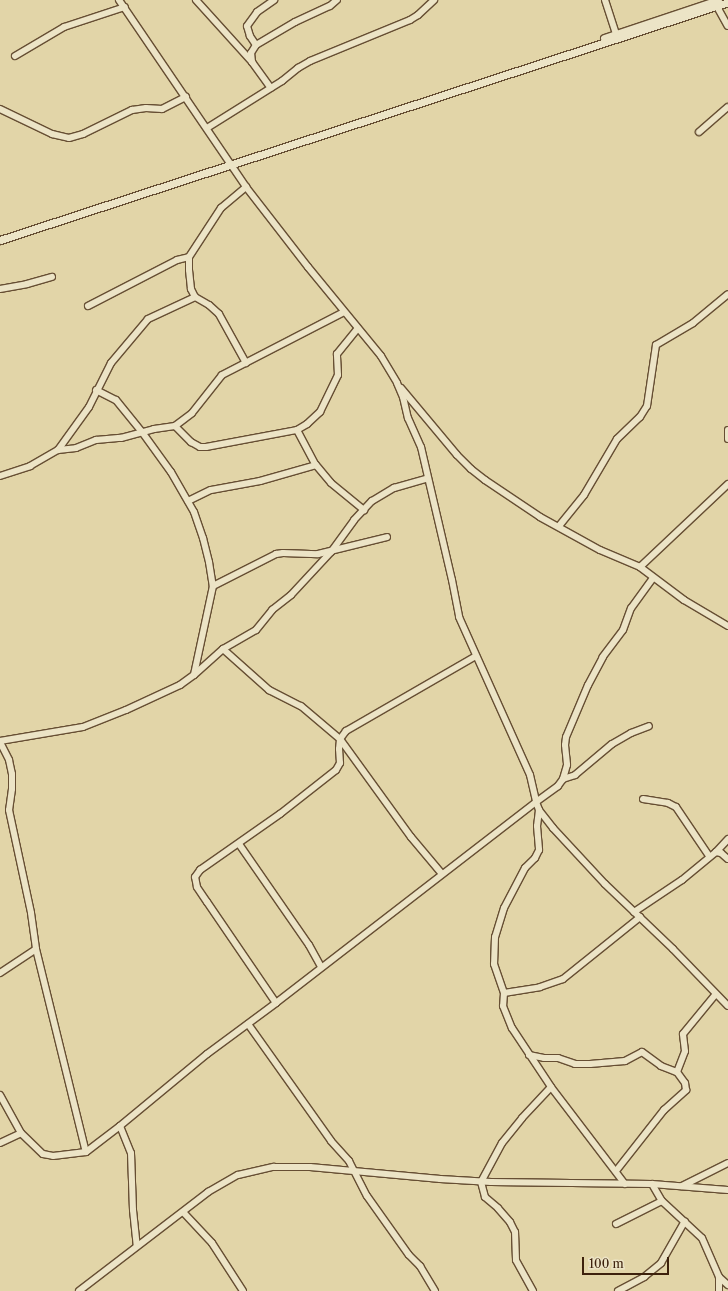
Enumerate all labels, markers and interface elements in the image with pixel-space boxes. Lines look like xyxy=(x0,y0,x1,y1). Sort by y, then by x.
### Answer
scale bar xyxy=(584,1249,671,1275)
text: 100 m xyxy=(589,1256,624,1271)

